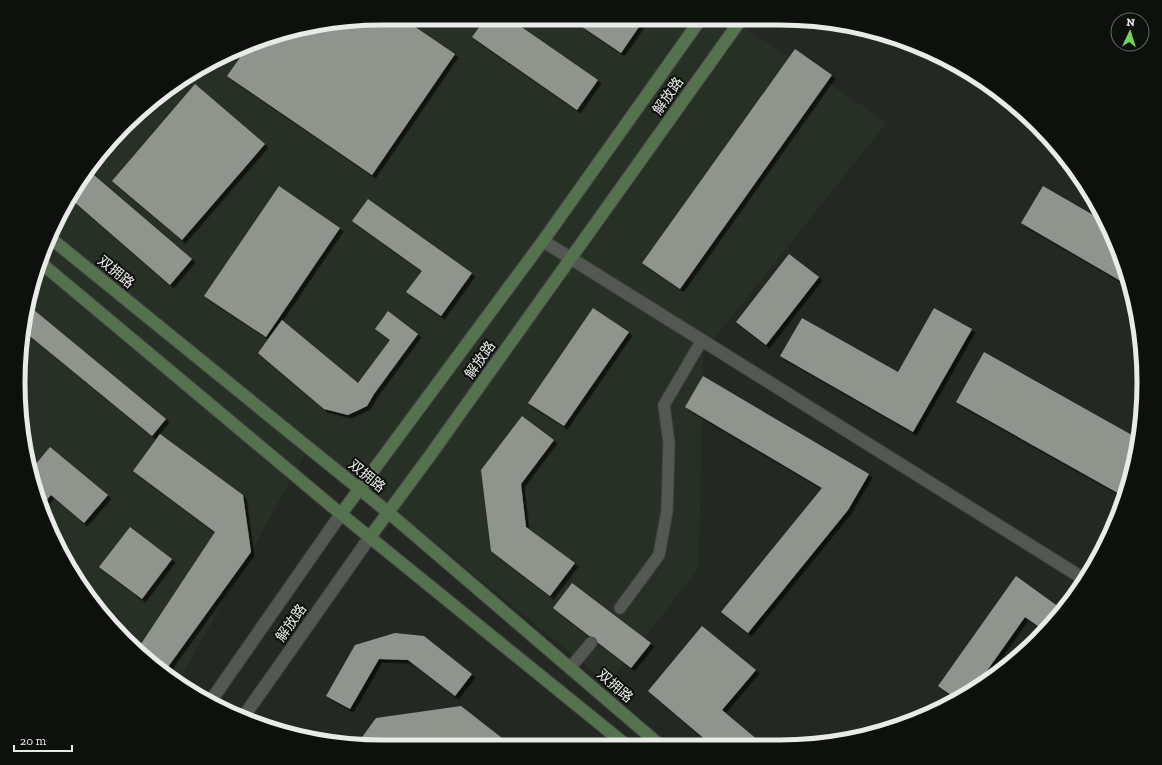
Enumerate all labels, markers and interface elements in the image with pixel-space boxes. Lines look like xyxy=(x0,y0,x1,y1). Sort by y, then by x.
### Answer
north arrow xyxy=(1110,12,1150,52)
text: N xyxy=(1126,16,1136,29)
street label: 解放路 xyxy=(649,74,687,118)
street label: 双拥路 xyxy=(94,252,138,292)
street label: 解放路 xyxy=(461,338,499,382)
street label: 双拥路 xyxy=(345,456,389,496)
street label: 解放路 xyxy=(272,601,310,645)
street label: 双拥路 xyxy=(594,666,636,706)
scale bar xyxy=(14,727,72,753)
text: 20 m xyxy=(20,734,47,748)

